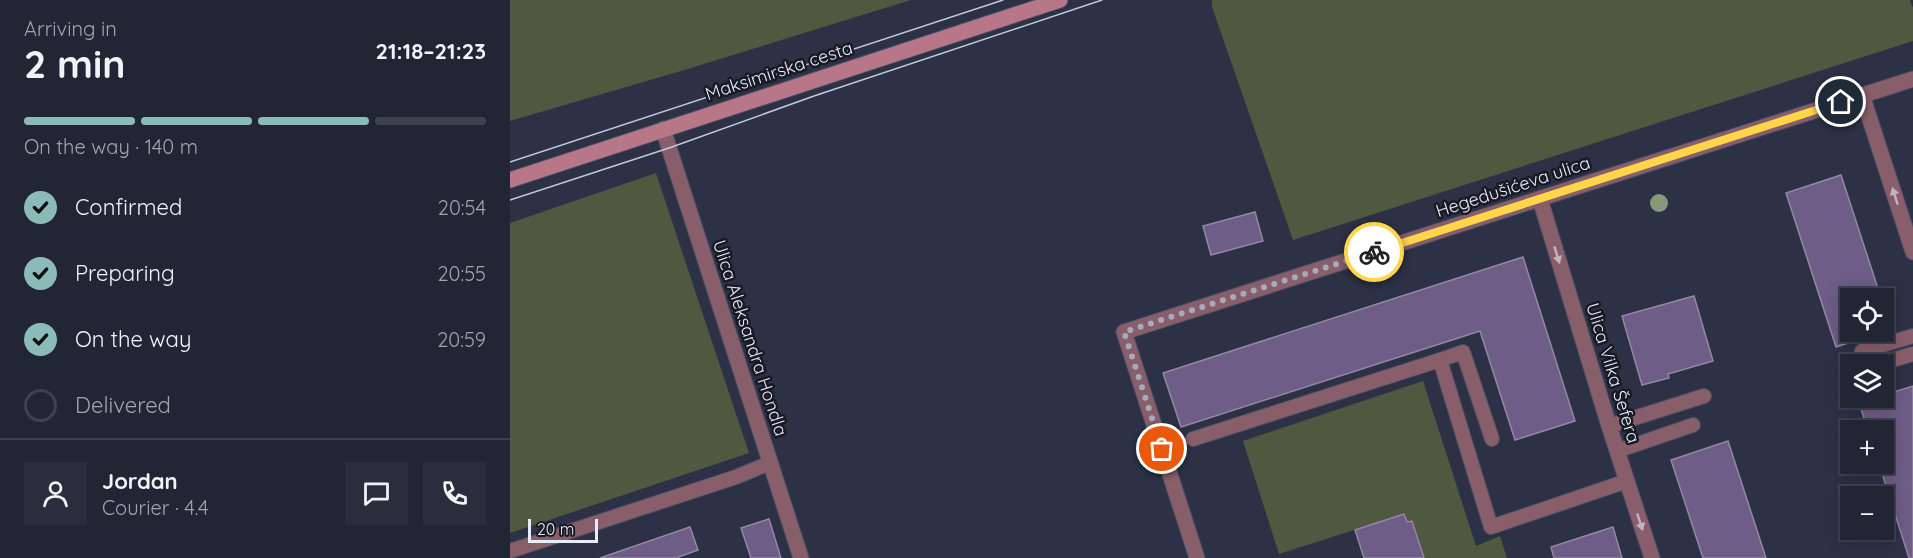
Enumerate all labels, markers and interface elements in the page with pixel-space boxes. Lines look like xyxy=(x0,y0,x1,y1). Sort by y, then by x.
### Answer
text: Arriving in xyxy=(24,16,117,41)
street label: Maksimirska cesta xyxy=(702,36,855,105)
text: 21:18–21:23 xyxy=(376,37,486,65)
text: 2 min xyxy=(24,39,126,88)
pin xyxy=(1815,76,1866,127)
icon: home xyxy=(1824,85,1857,118)
text: On the way · 140 m xyxy=(24,134,198,159)
street label: Hegedušićeva ulica xyxy=(1433,151,1593,222)
one-way arrow xyxy=(1890,187,1899,205)
icon: check xyxy=(24,191,57,224)
text: Confirmed xyxy=(75,193,182,221)
text: 20:54 xyxy=(438,195,486,220)
courier xyxy=(1344,222,1404,282)
icon: bike xyxy=(1358,236,1391,269)
street label: Ulica Aleksandra Hondla xyxy=(708,237,793,439)
one-way arrow xyxy=(1553,246,1562,264)
icon: check xyxy=(24,257,57,290)
text: Preparing xyxy=(75,259,175,287)
text: 20:55 xyxy=(437,261,486,286)
map controls xyxy=(1840,288,1894,540)
button: locate xyxy=(1840,288,1894,342)
street label: Ulica Vilka Šefera xyxy=(1581,300,1646,446)
icon: check xyxy=(24,323,57,356)
text: On the way xyxy=(75,325,191,353)
text: 20:59 xyxy=(437,327,486,352)
button: layers xyxy=(1840,354,1894,408)
text: Delivered xyxy=(75,391,171,419)
button: + xyxy=(1840,420,1894,474)
pin xyxy=(1136,423,1187,474)
icon: bag xyxy=(1145,432,1178,465)
button: person xyxy=(24,462,87,525)
button: chat xyxy=(345,462,408,525)
button: phone xyxy=(423,462,486,525)
text: Jordan xyxy=(102,467,178,495)
button: − xyxy=(1840,486,1894,540)
text: Courier · 4.4 xyxy=(102,495,208,520)
one-way arrow xyxy=(1636,513,1645,531)
scale bar xyxy=(528,516,598,544)
text: 20 m xyxy=(537,519,574,539)

